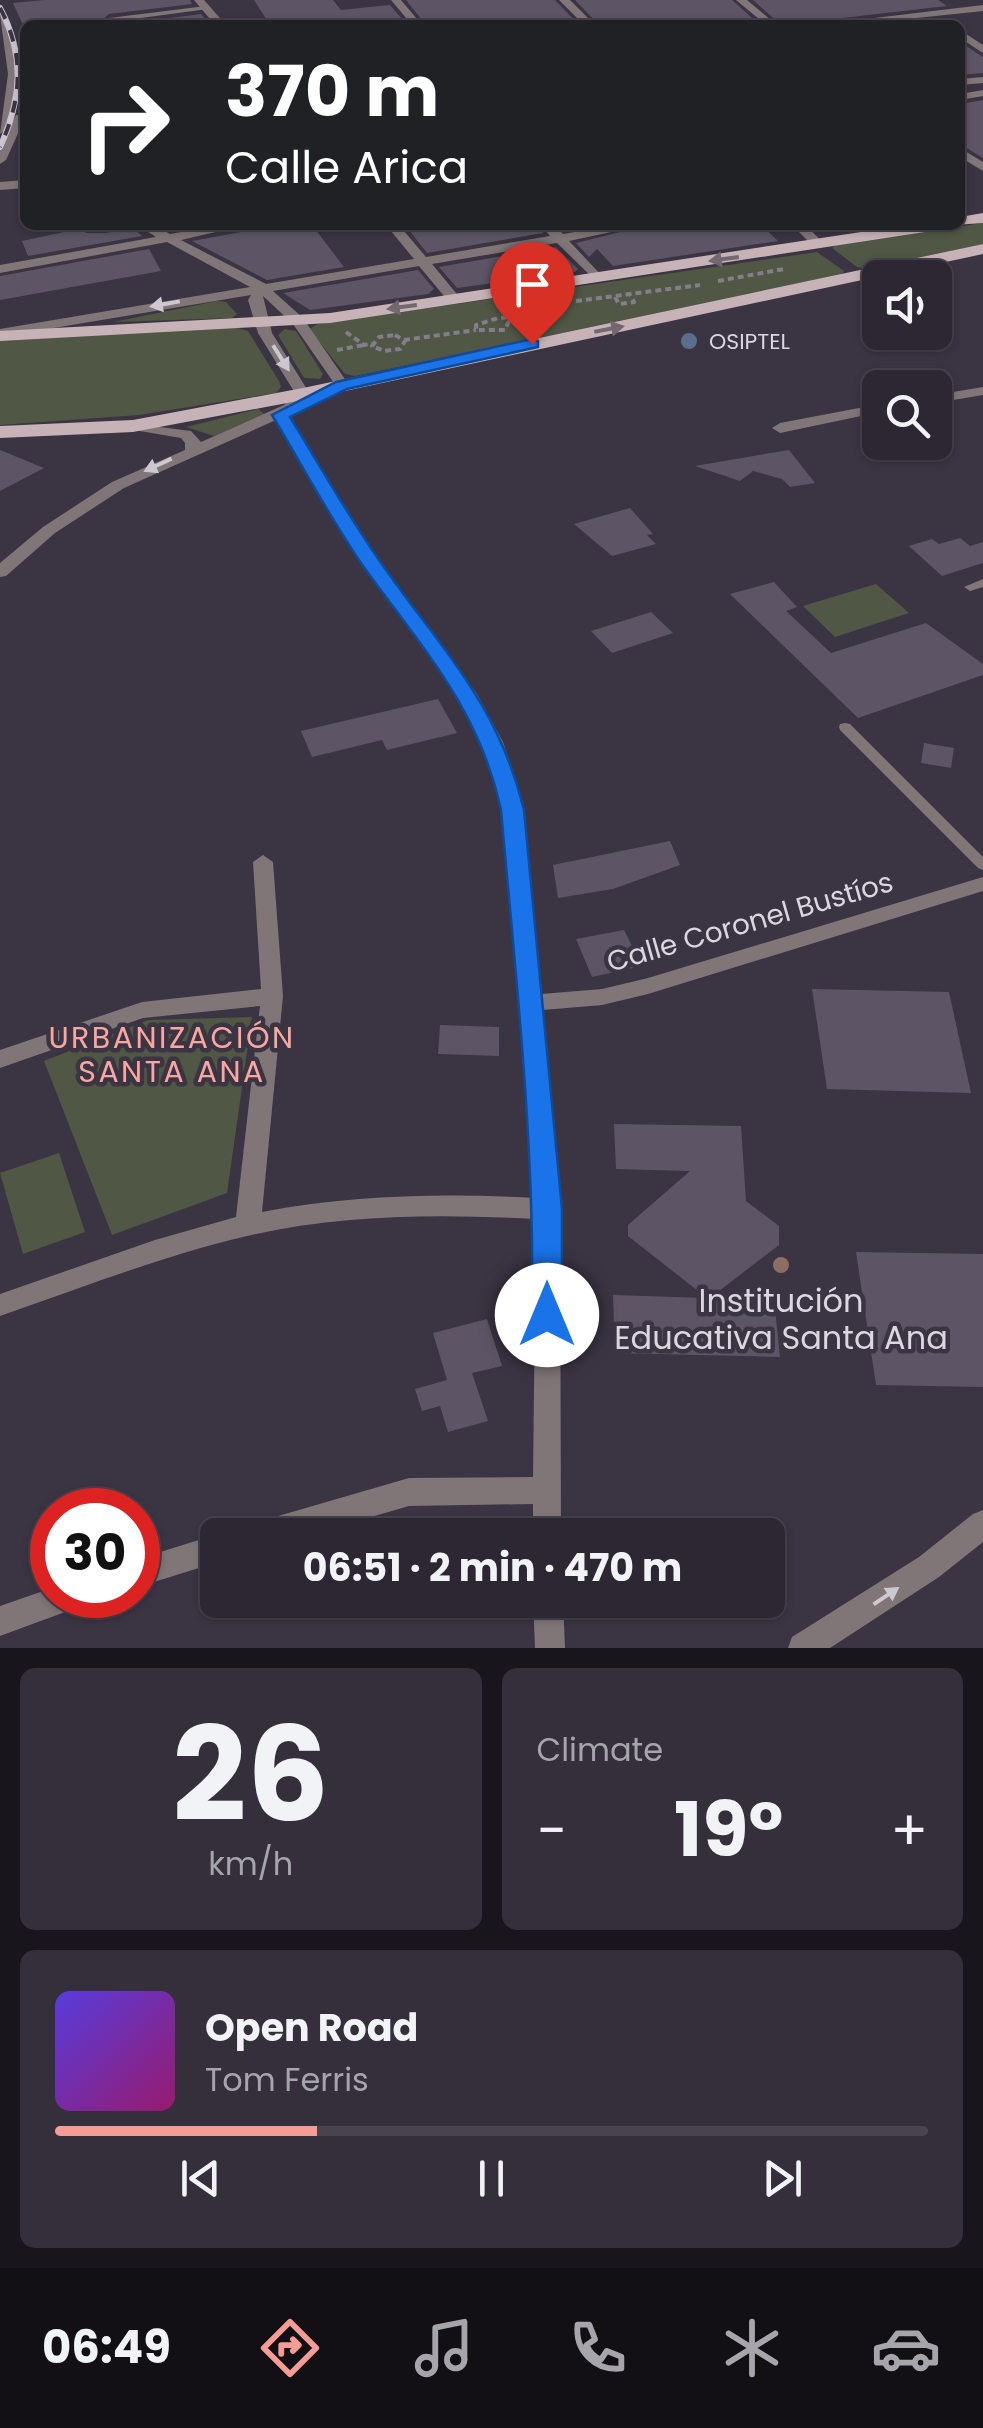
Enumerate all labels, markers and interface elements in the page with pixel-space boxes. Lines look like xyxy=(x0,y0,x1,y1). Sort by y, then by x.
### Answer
text: 370 m xyxy=(225,42,439,141)
icon: right xyxy=(60,60,190,190)
text: Calle Arica xyxy=(225,136,468,199)
pin xyxy=(490,242,575,345)
one-way arrow xyxy=(707,252,739,268)
icon: arrive xyxy=(505,257,560,312)
map controls xyxy=(862,260,952,460)
button: sound xyxy=(862,260,952,350)
one-way arrow xyxy=(149,297,180,312)
one-way arrow xyxy=(386,300,417,315)
one-way arrow xyxy=(594,320,625,336)
place label: OSIPTEL xyxy=(709,326,791,357)
marker: OSIPTEL xyxy=(678,330,700,352)
one-way arrow xyxy=(272,344,289,372)
button: search xyxy=(862,370,952,460)
one-way arrow xyxy=(143,456,172,473)
street label: Calle Coronel Bustíos xyxy=(602,862,898,982)
district label: URBANIZACIÓN SANTA ANA xyxy=(48,1016,296,1093)
marker: Institución Educativa Santa Ana xyxy=(770,1254,792,1276)
position arrow xyxy=(495,1263,599,1367)
place label: Institución Educativa Santa Ana xyxy=(614,1278,948,1360)
speed limit sign: 30 xyxy=(30,1488,160,1618)
text: 06:51 · 2 min · 470 m xyxy=(303,1541,682,1594)
one-way arrow xyxy=(872,1587,899,1606)
text: 26 xyxy=(172,1683,329,1866)
text: Climate xyxy=(537,1727,663,1772)
text: 19° xyxy=(674,1777,783,1882)
text: − xyxy=(537,1792,567,1869)
text: + xyxy=(890,1792,928,1869)
text: km/h xyxy=(208,1841,293,1886)
text: Open Road xyxy=(205,2001,418,2054)
text: Tom Ferris xyxy=(205,2057,369,2102)
icon: previous xyxy=(173,2151,228,2206)
icon: pause xyxy=(464,2151,519,2206)
icon: next xyxy=(755,2151,810,2206)
icon: directions xyxy=(255,2313,325,2383)
icon: music xyxy=(409,2313,479,2383)
icon: phone xyxy=(563,2313,633,2383)
icon: climate xyxy=(717,2313,787,2383)
icon: car xyxy=(871,2313,941,2383)
text: 06:49 xyxy=(42,2316,171,2379)

